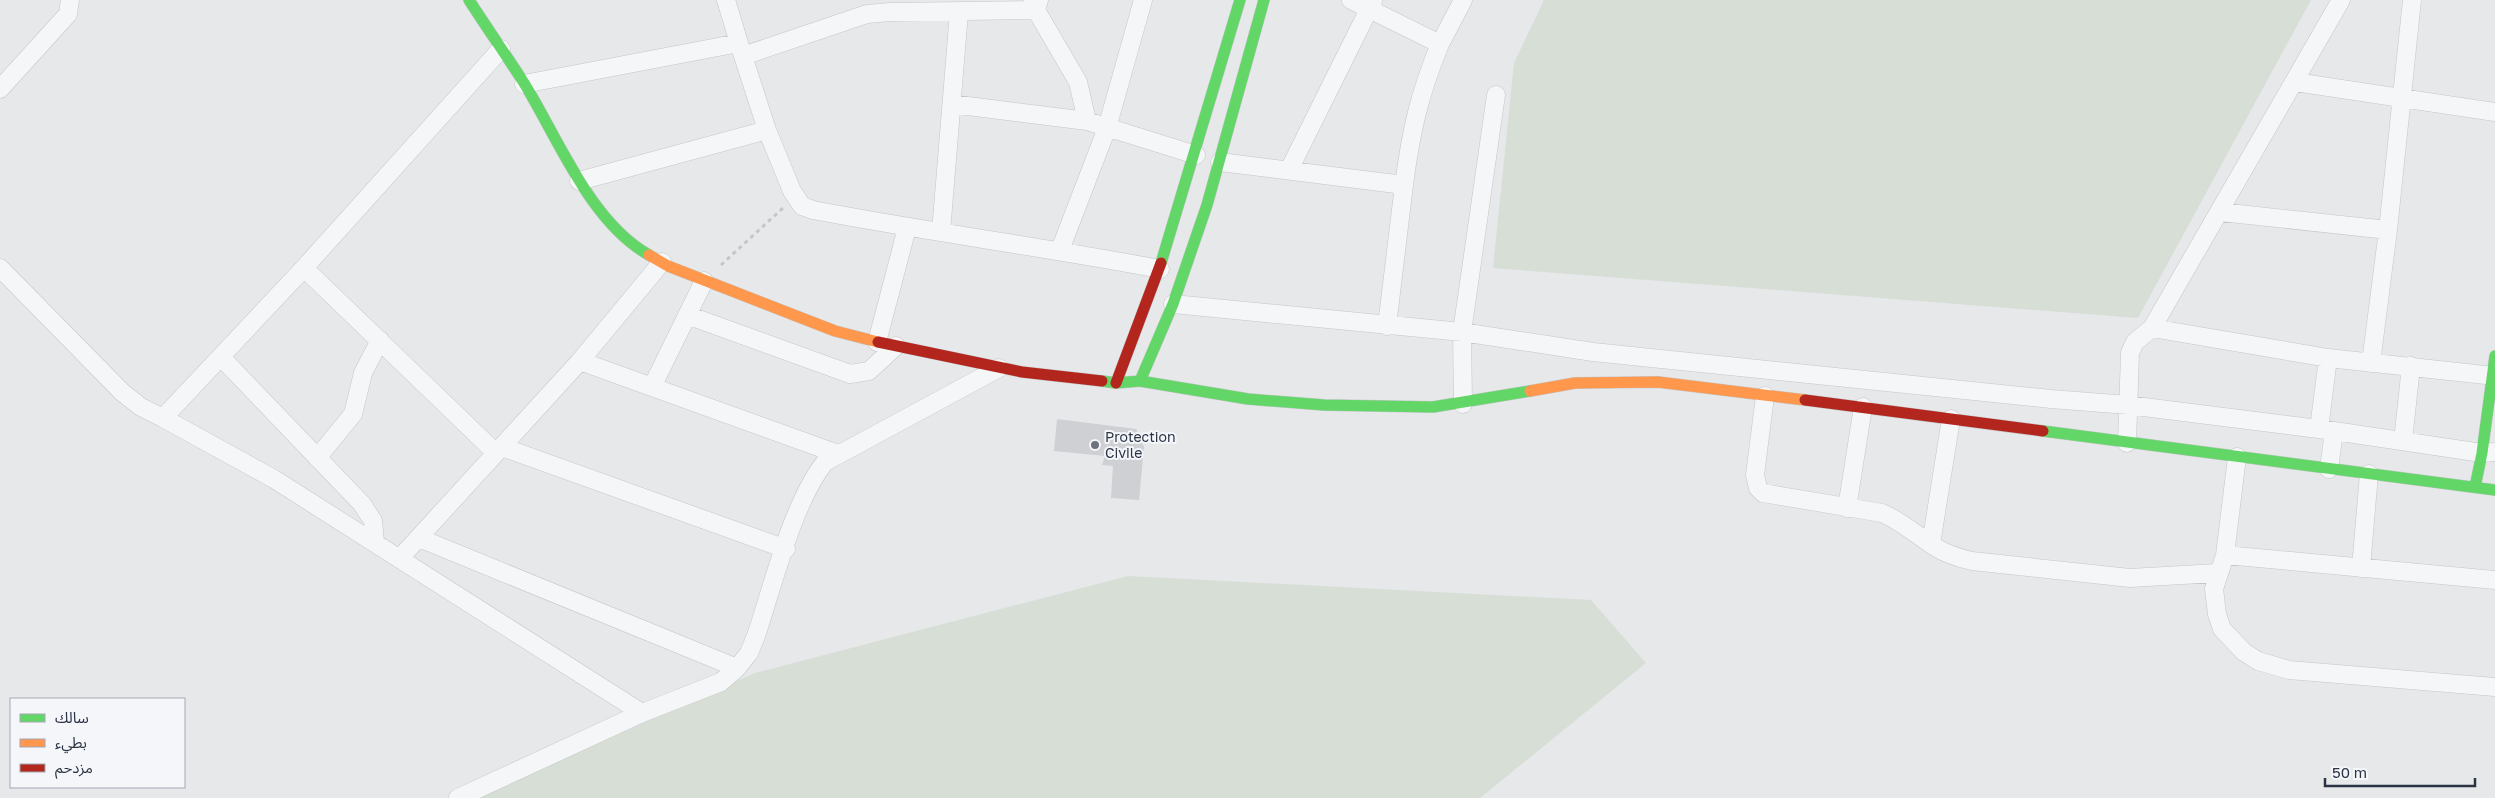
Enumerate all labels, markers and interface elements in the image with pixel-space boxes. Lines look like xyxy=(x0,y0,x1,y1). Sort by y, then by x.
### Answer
place label: Protection Civile xyxy=(1105,428,1176,461)
marker: Protection Civile xyxy=(1089,439,1101,451)
legend xyxy=(10,698,185,788)
text: سالك xyxy=(55,708,89,726)
text: بطيء xyxy=(55,733,87,754)
scale bar xyxy=(2325,756,2475,788)
text: مزدحم xyxy=(55,758,93,779)
text: 50 m xyxy=(2332,763,2367,781)

